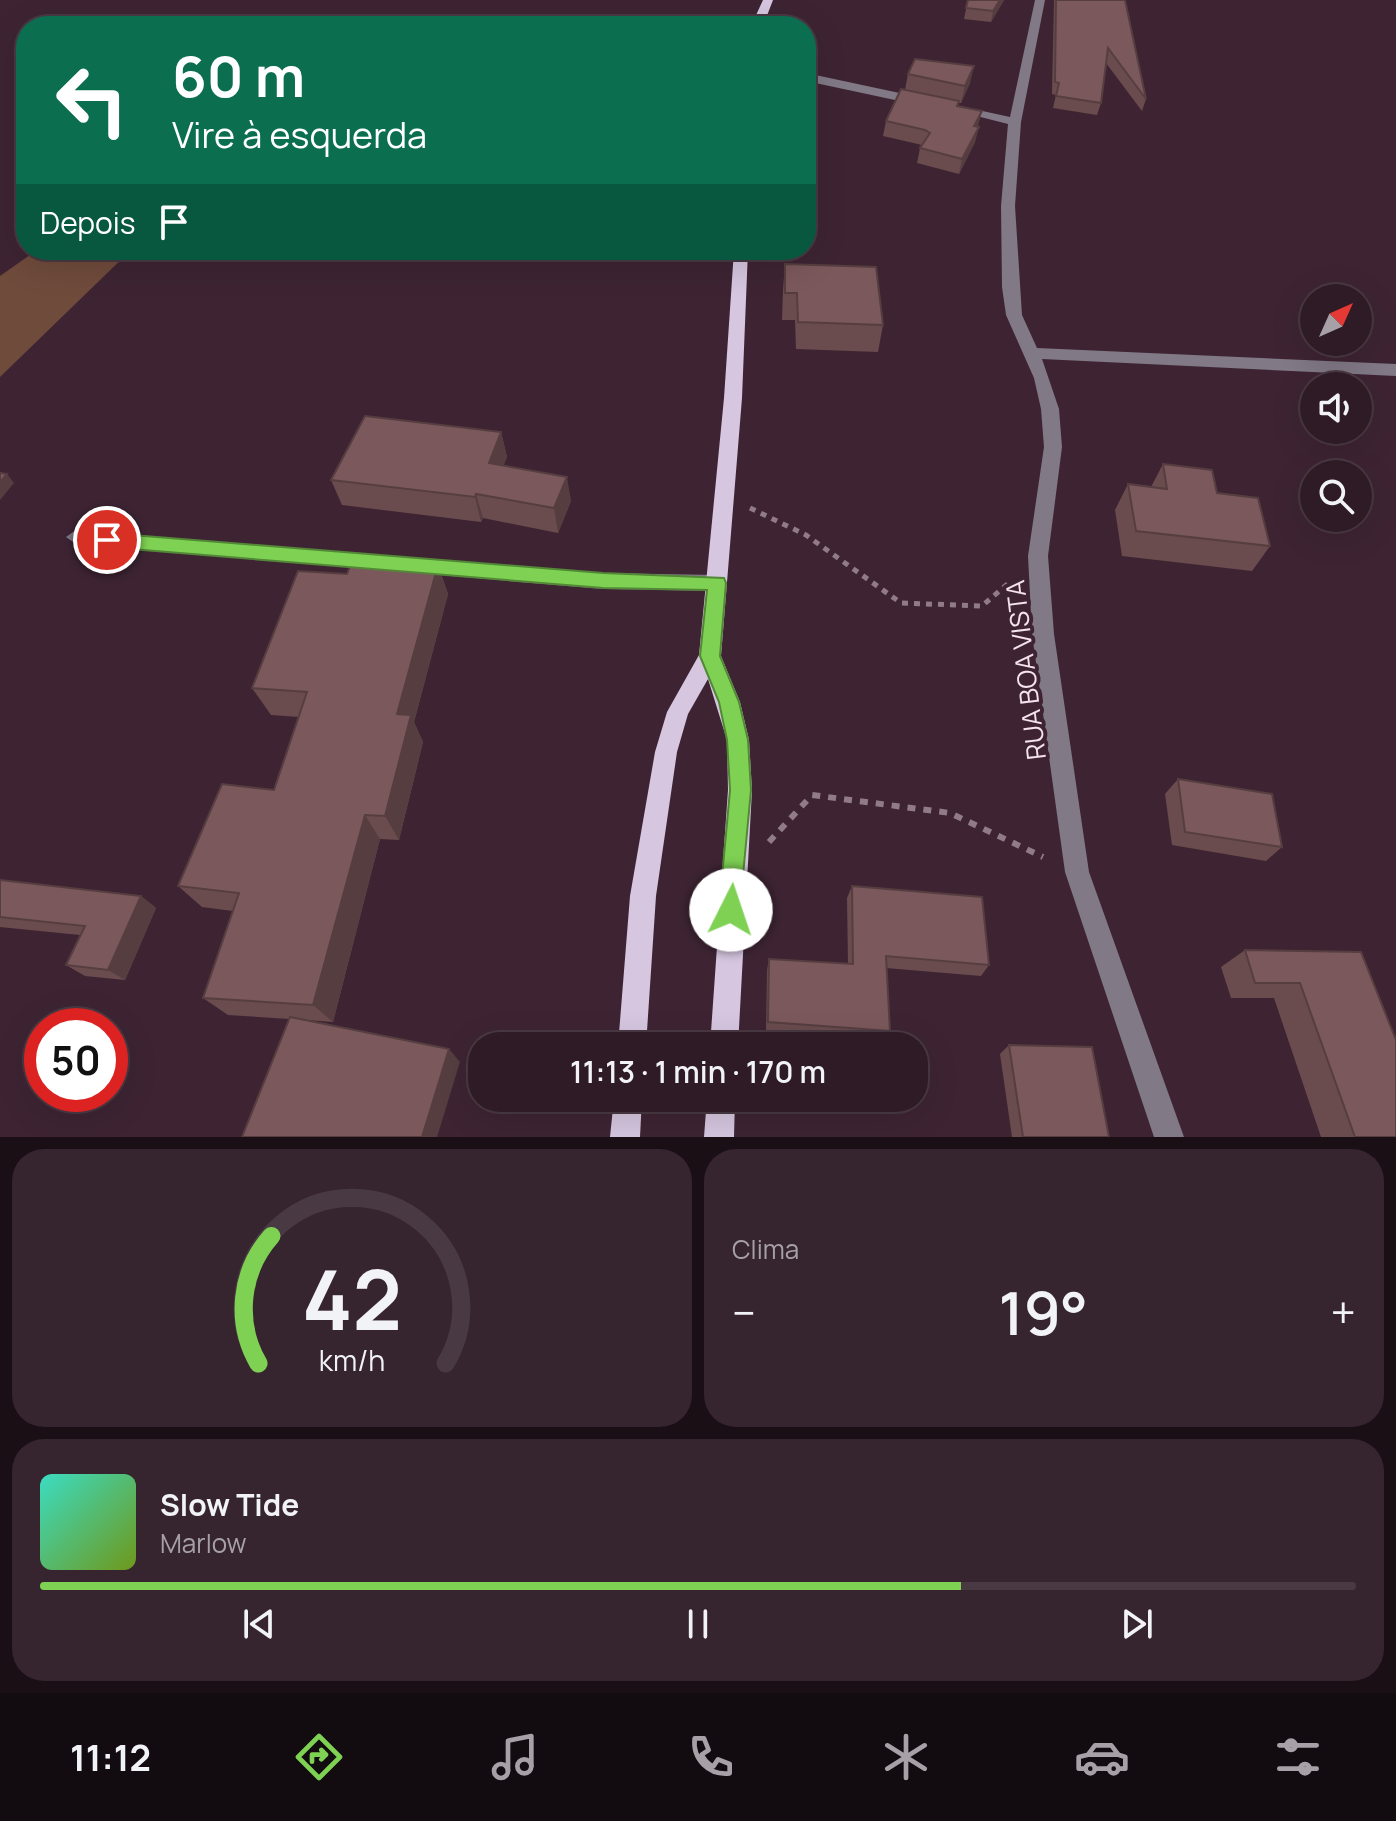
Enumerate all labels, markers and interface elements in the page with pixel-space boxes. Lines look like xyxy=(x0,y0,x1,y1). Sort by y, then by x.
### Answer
text: 60 m xyxy=(172,37,305,114)
icon: left xyxy=(40,48,144,152)
text: Vire à esquerda xyxy=(172,110,427,159)
icon: arrive xyxy=(152,200,196,244)
text: Depois xyxy=(40,202,136,243)
north arrow xyxy=(1300,284,1372,356)
map controls xyxy=(1300,284,1372,532)
button: sound xyxy=(1300,372,1372,444)
button: search xyxy=(1300,460,1372,532)
pin xyxy=(73,506,141,574)
icon: arrive xyxy=(85,518,129,562)
street label: RUA BOA VISTA xyxy=(996,578,1054,762)
position arrow xyxy=(689,868,773,952)
speed limit sign: 50 xyxy=(24,1008,128,1112)
text: 11:13 · 1 min · 170 m xyxy=(570,1051,826,1092)
text: Clima xyxy=(732,1231,799,1267)
text: 42 xyxy=(302,1241,402,1355)
text: 19° xyxy=(998,1271,1088,1353)
text: − xyxy=(732,1282,756,1342)
text: + xyxy=(1331,1282,1356,1342)
text: km/h xyxy=(319,1341,385,1380)
text: Slow Tide xyxy=(160,1484,299,1525)
text: Marlow xyxy=(160,1525,247,1561)
icon: previous xyxy=(237,1602,281,1646)
icon: pause xyxy=(676,1602,720,1646)
icon: next xyxy=(1115,1602,1159,1646)
icon: directions xyxy=(291,1729,347,1785)
icon: music xyxy=(487,1729,543,1785)
icon: phone xyxy=(683,1729,739,1785)
icon: climate xyxy=(878,1729,934,1785)
icon: car xyxy=(1074,1729,1130,1785)
icon: filters xyxy=(1270,1729,1326,1785)
text: 11:12 xyxy=(70,1733,151,1782)

